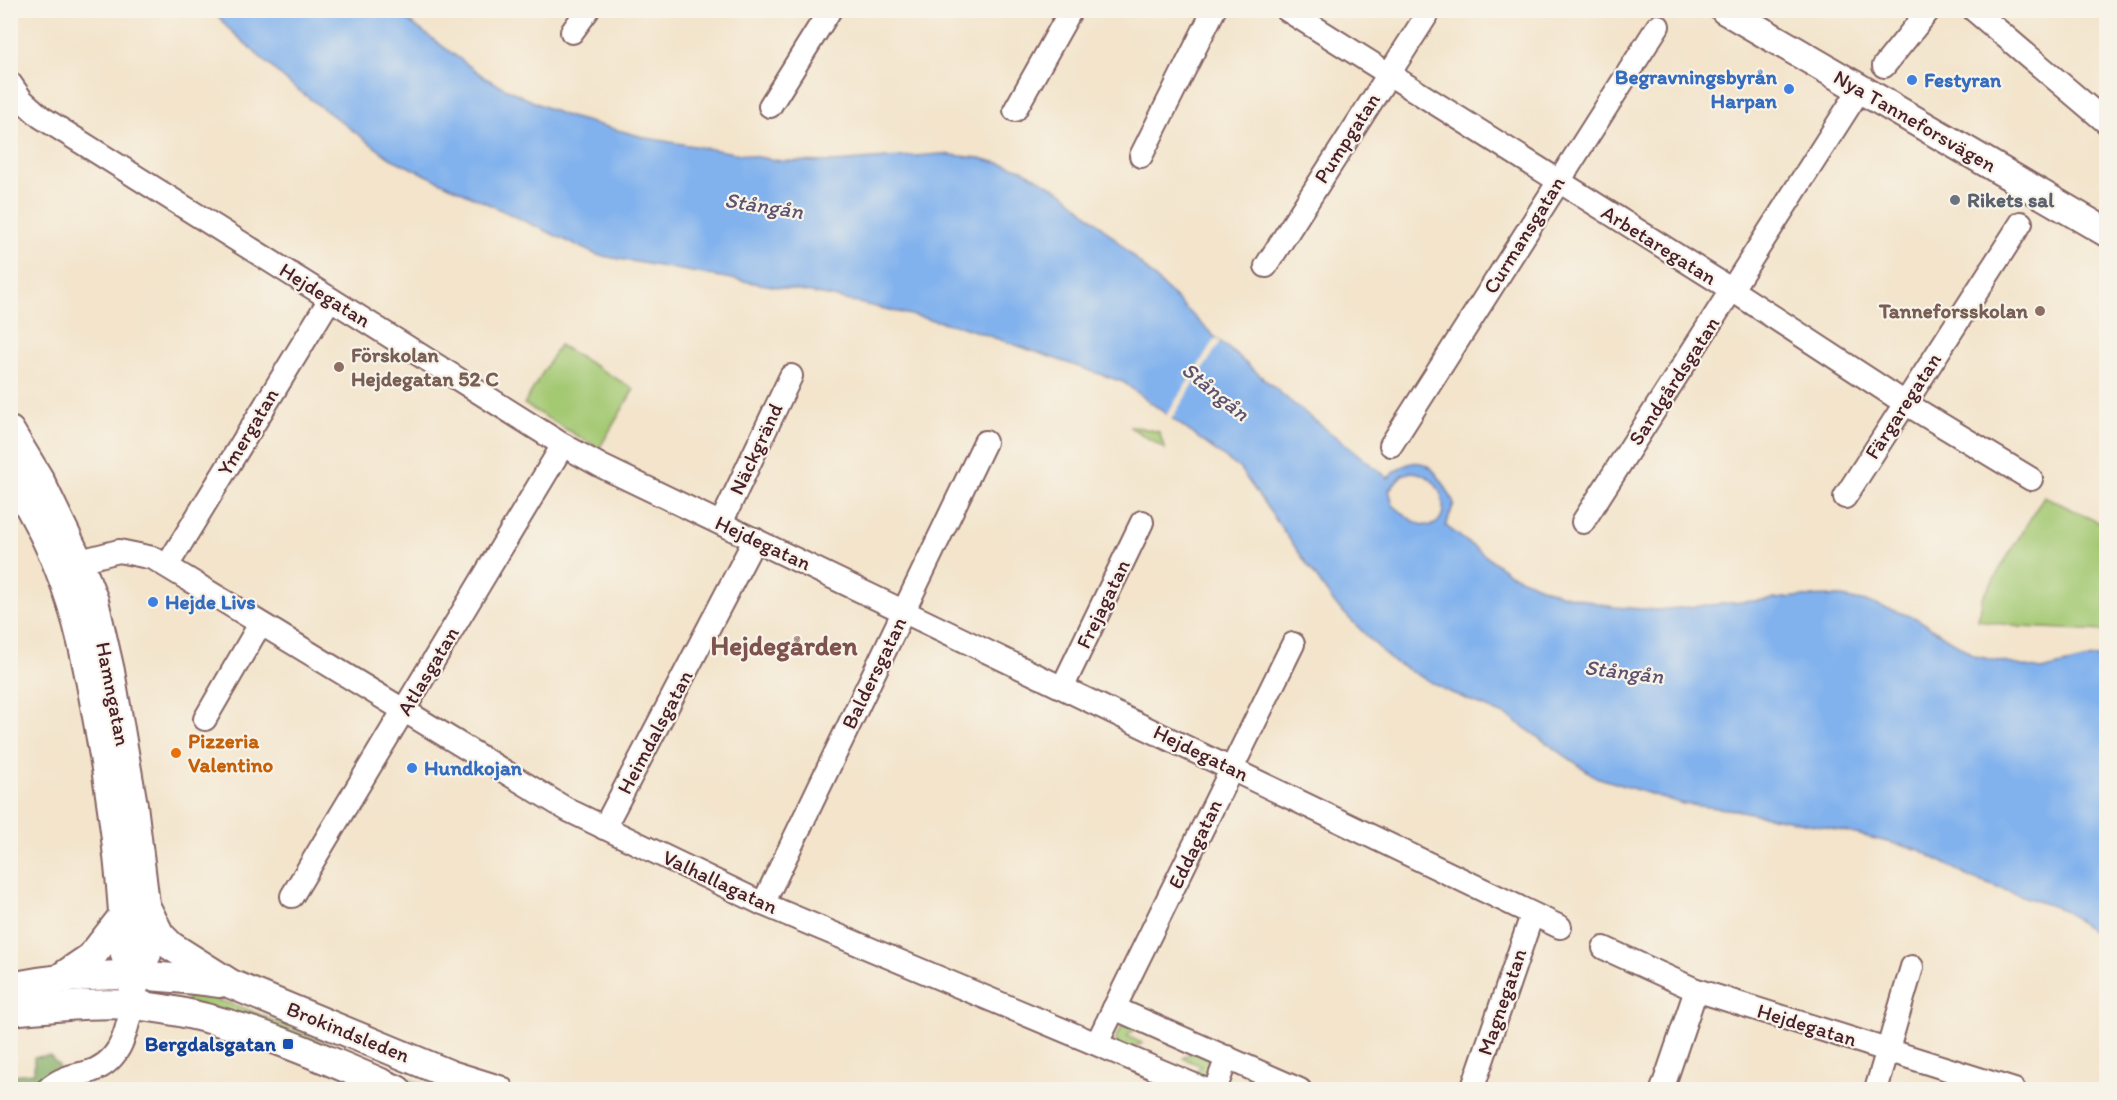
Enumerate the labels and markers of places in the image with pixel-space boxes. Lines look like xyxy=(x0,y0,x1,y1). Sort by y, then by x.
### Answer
place label: Begravningsbyrån Harpan xyxy=(1615,64,1778,114)
place label: Festyran xyxy=(1924,67,2002,93)
marker: Festyran xyxy=(1905,73,1919,87)
marker: Begravningsbyrån Harpan xyxy=(1782,82,1796,96)
place label: Rikets sal xyxy=(1967,187,2055,212)
marker: Rikets sal xyxy=(1948,193,1962,207)
place label: Tanneforsskolan xyxy=(1878,298,2028,323)
marker: Tanneforsskolan xyxy=(2033,304,2047,318)
place label: Förskolan Hejdegatan 52 C xyxy=(351,342,499,392)
marker: Förskolan Hejdegatan 52 C xyxy=(332,360,346,374)
place label: Hejde Livs xyxy=(165,589,256,615)
marker: Hejde Livs xyxy=(146,595,160,609)
place label: Pizzeria Valentino xyxy=(188,728,274,777)
marker: Pizzeria Valentino xyxy=(169,746,183,760)
place label: Hundkojan xyxy=(424,755,523,781)
marker: Hundkojan xyxy=(405,761,419,775)
place label: Bergdalsgatan xyxy=(145,1031,277,1057)
marker: Bergdalsgatan xyxy=(281,1037,295,1051)

